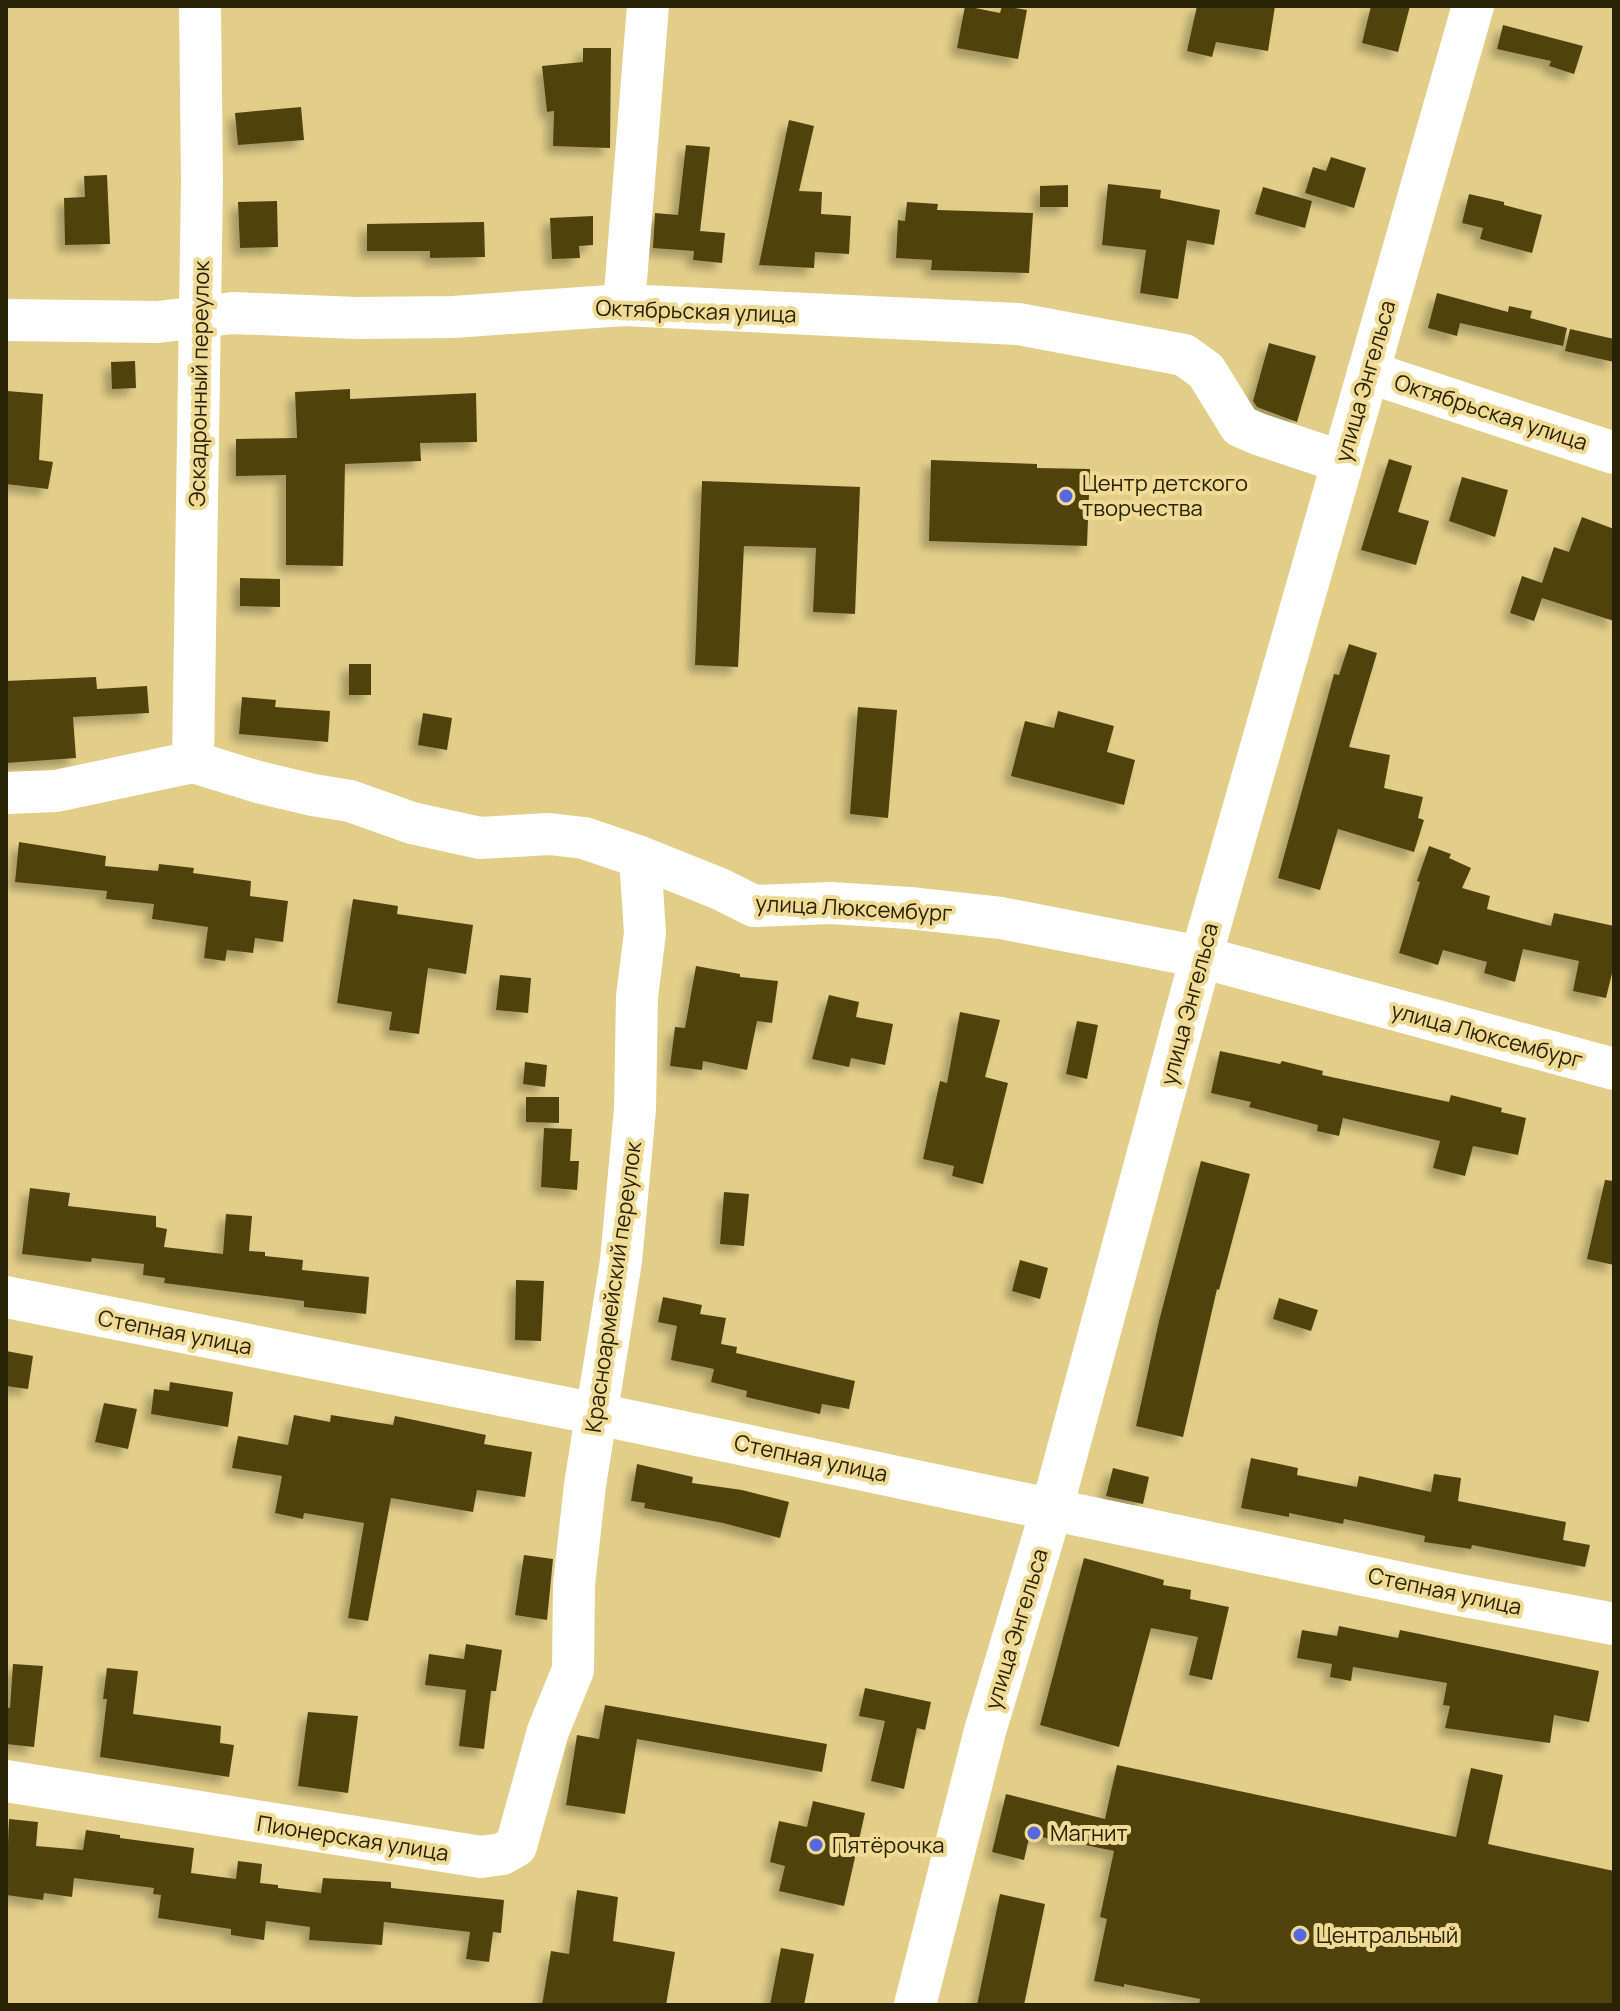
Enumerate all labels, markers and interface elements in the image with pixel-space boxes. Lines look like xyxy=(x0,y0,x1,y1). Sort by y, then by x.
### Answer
street label: Эскадронный переулок xyxy=(182,259,216,507)
street label: Октябрьская улица xyxy=(595,292,797,330)
street label: улица Энгельса xyxy=(1328,297,1402,465)
street label: Октябрьская улица xyxy=(1391,367,1591,457)
place label: Центр детского творчества xyxy=(1082,468,1248,523)
marker: Центр детского творчества xyxy=(1057,487,1075,505)
street label: улица Люксембург xyxy=(755,888,953,928)
street label: улица Энгельса xyxy=(1153,920,1225,1088)
street label: улица Люксембург xyxy=(1388,995,1586,1075)
street label: Красноармейский переулок xyxy=(578,1138,648,1434)
street label: Степная улица xyxy=(95,1302,255,1362)
street label: Степная улица xyxy=(731,1427,891,1489)
street label: улица Энгельса xyxy=(977,1545,1055,1713)
street label: Степная улица xyxy=(1365,1560,1525,1622)
street label: Пионерская улица xyxy=(255,1808,451,1868)
place label: Магнит xyxy=(1050,1818,1128,1848)
marker: Магнит xyxy=(1025,1824,1043,1842)
place label: Пятёрочка xyxy=(832,1830,945,1860)
marker: Пятёрочка xyxy=(807,1836,825,1854)
place label: Центральный xyxy=(1316,1920,1458,1950)
marker: Центральный xyxy=(1291,1926,1309,1944)

